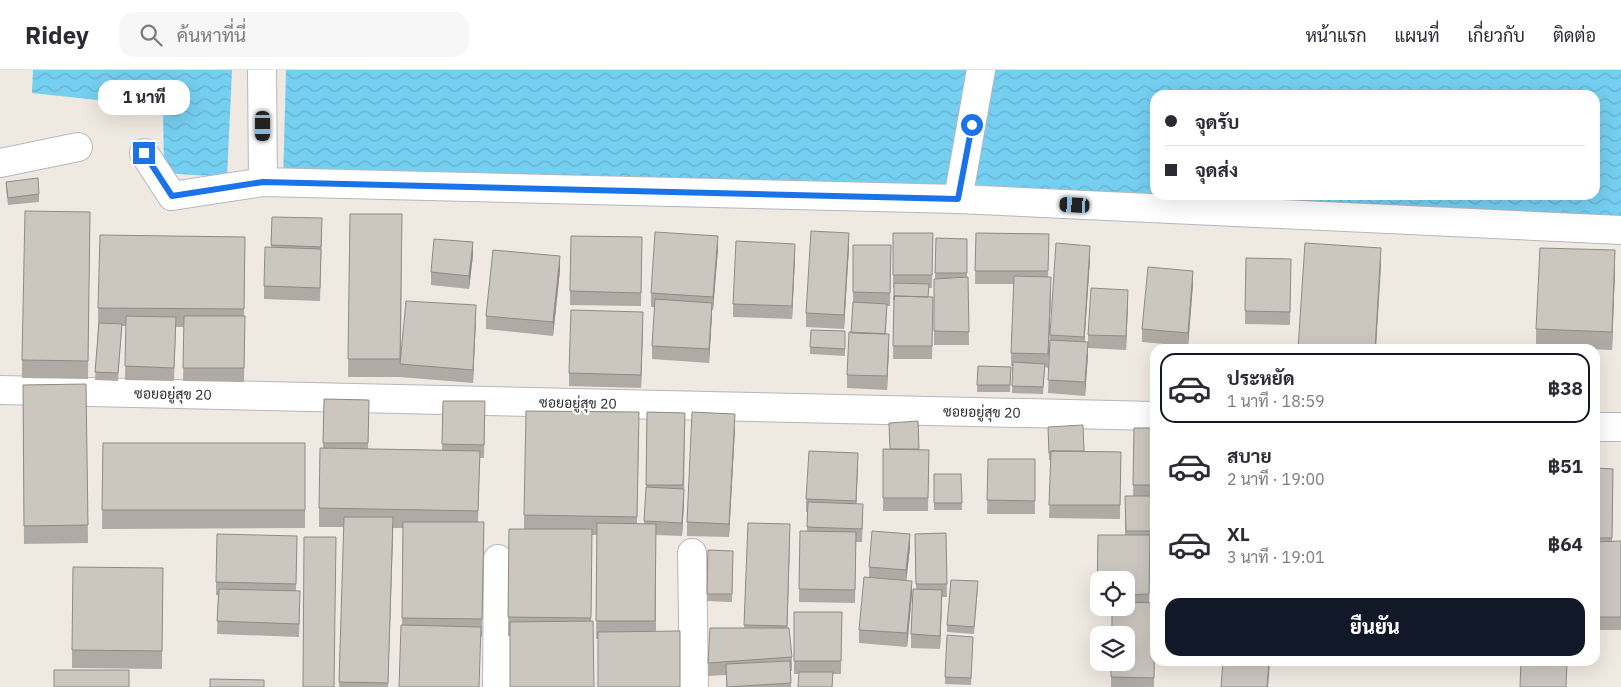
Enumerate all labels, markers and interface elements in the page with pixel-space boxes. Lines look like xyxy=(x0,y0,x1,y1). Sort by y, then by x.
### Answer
search box xyxy=(119,12,469,57)
text: Ridey xyxy=(25,19,89,51)
icon: search xyxy=(137,21,165,49)
text: ค้นหาที่นี่ xyxy=(177,23,246,47)
text: หน้าแรก xyxy=(1305,24,1367,47)
text: แผนที่ xyxy=(1395,24,1439,47)
text: เกี่ยวกับ xyxy=(1467,24,1525,47)
text: ติดต่อ xyxy=(1553,24,1596,47)
callout: 1 นาที xyxy=(98,81,190,116)
text: 1 นาที xyxy=(122,87,166,107)
text: จุดรับ xyxy=(1195,110,1239,134)
car xyxy=(255,111,270,141)
route start xyxy=(961,114,983,136)
route end xyxy=(133,142,155,164)
text: จุดส่ง xyxy=(1195,158,1238,182)
car xyxy=(1059,197,1090,213)
icon: car xyxy=(1167,366,1212,411)
text: ประหยัด xyxy=(1227,366,1295,390)
text: ฿38 xyxy=(1548,376,1583,400)
street label: ซอยอยู่สุข 20 xyxy=(134,384,212,405)
text: 1 นาที · 18:59 xyxy=(1227,391,1325,411)
street label: ซอยอยู่สุข 20 xyxy=(539,393,617,414)
street label: ซอยอยู่สุข 20 xyxy=(943,402,1021,423)
icon: car xyxy=(1167,444,1212,489)
text: สบาย xyxy=(1227,444,1272,468)
text: ฿51 xyxy=(1548,454,1583,478)
text: 2 นาที · 19:00 xyxy=(1227,469,1325,489)
icon: car xyxy=(1167,522,1212,567)
text: XL xyxy=(1227,522,1250,546)
text: ฿64 xyxy=(1548,532,1583,556)
text: 3 นาที · 19:01 xyxy=(1227,547,1325,567)
map controls xyxy=(1090,571,1135,671)
button: locate xyxy=(1090,571,1135,616)
button: ยืนยัน xyxy=(1165,598,1585,656)
button: layers xyxy=(1090,626,1135,671)

